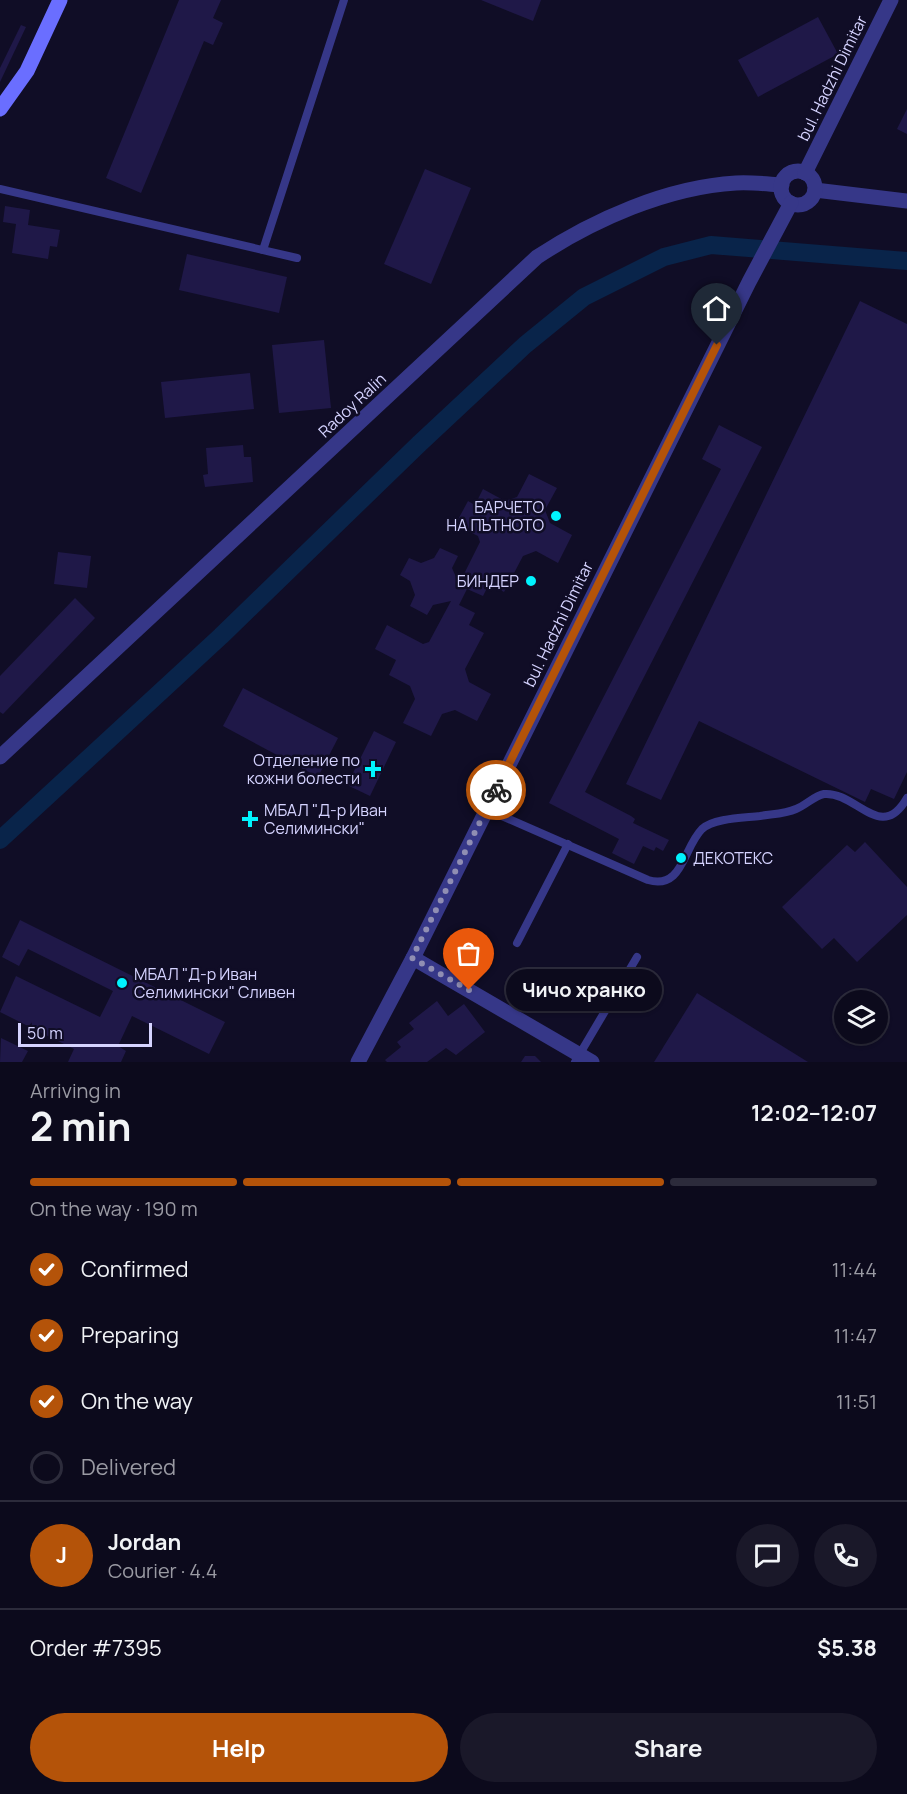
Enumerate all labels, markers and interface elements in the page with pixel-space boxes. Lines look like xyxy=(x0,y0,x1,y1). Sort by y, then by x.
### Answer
street label: bul. Hadzhi Dimitar xyxy=(792,11,872,144)
pin xyxy=(691,283,742,345)
icon: home xyxy=(700,292,733,325)
street label: Radoy Ralin xyxy=(313,368,391,442)
place label: БАРЧЕТО НА ПЪТНОТО xyxy=(446,496,544,536)
marker: БАРЧЕТО НА ПЪТНОТО xyxy=(549,509,563,523)
street label: bul. Hadzhi Dimitar xyxy=(518,557,598,690)
place label: БИНДЕР xyxy=(457,570,519,592)
marker: БИНДЕР xyxy=(524,574,538,588)
place label: Отделение по кожни болести xyxy=(247,749,360,789)
marker: Отделение по кожни болести xyxy=(364,760,382,778)
courier xyxy=(466,760,526,820)
icon: bike xyxy=(480,774,513,807)
place label: МБАЛ "Д-р Иван Селимински" xyxy=(264,799,387,839)
marker: МБАЛ "Д-р Иван Селимински" xyxy=(241,810,259,828)
place label: ДЕКОТЕКС xyxy=(693,847,773,869)
marker: ДЕКОТЕКС xyxy=(674,851,688,865)
pin xyxy=(443,928,494,990)
icon: bag xyxy=(452,937,485,970)
place label: МБАЛ "Д-р Иван Селимински" Сливен xyxy=(134,963,295,1003)
callout: Чичо хранко xyxy=(505,969,661,1011)
marker: МБАЛ "Д-р Иван Селимински" Сливен xyxy=(115,976,129,990)
text: Чичо хранко xyxy=(522,976,646,1003)
map controls xyxy=(834,990,888,1044)
button: layers xyxy=(834,990,888,1044)
scale bar xyxy=(18,1020,152,1048)
text: 50 m xyxy=(27,1022,63,1044)
text: Arriving in xyxy=(30,1077,121,1104)
text: 12:02–12:07 xyxy=(751,1098,877,1128)
text: 2 min xyxy=(30,1099,131,1153)
text: On the way · 190 m xyxy=(30,1195,198,1222)
icon: check xyxy=(30,1253,63,1286)
text: Confirmed xyxy=(81,1254,189,1284)
text: 11:44 xyxy=(832,1256,877,1283)
icon: check xyxy=(30,1319,63,1352)
text: Preparing xyxy=(81,1320,179,1350)
text: 11:47 xyxy=(834,1322,877,1349)
icon: check xyxy=(30,1385,63,1418)
text: On the way xyxy=(81,1386,193,1416)
text: 11:51 xyxy=(836,1388,877,1415)
text: Delivered xyxy=(81,1452,176,1482)
button: chat xyxy=(736,1524,799,1587)
button: phone xyxy=(814,1524,877,1587)
text: Jordan xyxy=(108,1527,181,1557)
text: J xyxy=(56,1540,67,1570)
text: Courier · 4.4 xyxy=(108,1557,218,1584)
text: Order #7395 xyxy=(30,1633,162,1663)
text: $5.38 xyxy=(817,1633,877,1663)
button: Help xyxy=(30,1713,448,1782)
button: Share xyxy=(460,1713,877,1782)

